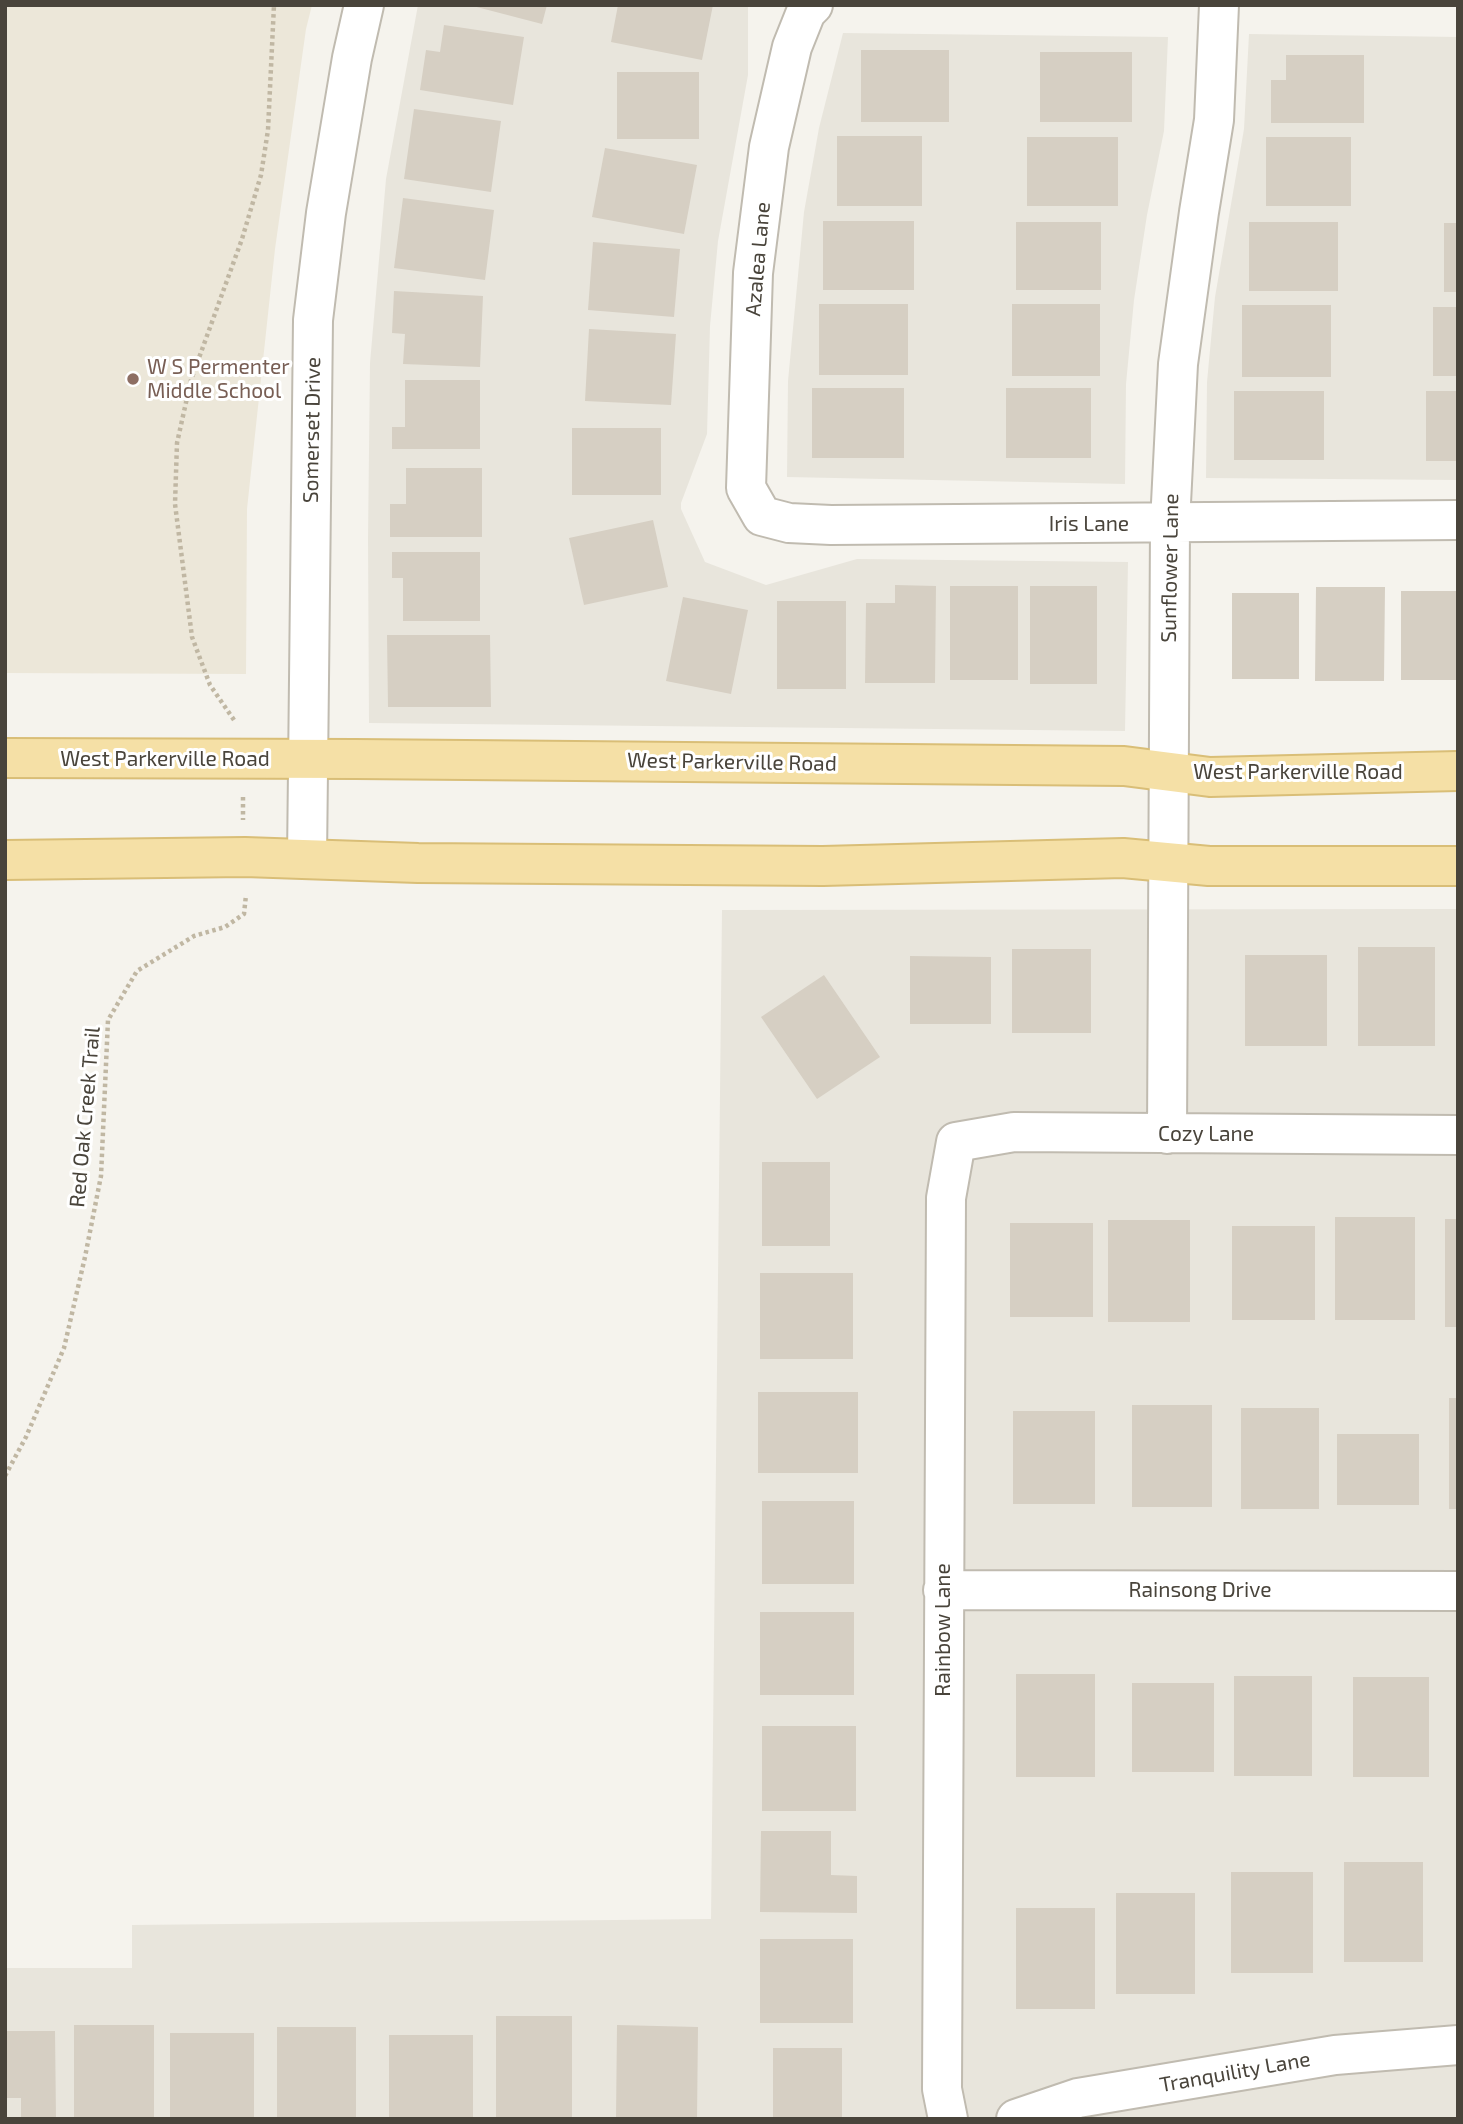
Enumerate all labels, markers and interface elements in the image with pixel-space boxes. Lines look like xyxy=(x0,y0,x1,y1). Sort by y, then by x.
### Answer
street label: Azalea Lane xyxy=(740,201,776,317)
place label: W S Permenter Middle School xyxy=(147,354,290,404)
street label: Somerset Drive xyxy=(298,357,326,503)
marker: W S Permenter Middle School xyxy=(125,371,141,387)
street label: Sunflower Lane xyxy=(1156,493,1184,643)
street label: Iris Lane xyxy=(1049,511,1129,537)
street label: West Parkerville Road xyxy=(60,746,270,772)
street label: West Parkerville Road xyxy=(627,748,837,776)
street label: West Parkerville Road xyxy=(1193,759,1403,785)
street label: Red Oak Creek Trail xyxy=(65,1026,105,1208)
street label: Cozy Lane xyxy=(1158,1121,1254,1147)
street label: Rainbow Lane xyxy=(930,1563,956,1697)
street label: Rainsong Drive xyxy=(1129,1577,1271,1603)
street label: Tranquility Lane xyxy=(1158,2046,1312,2098)

